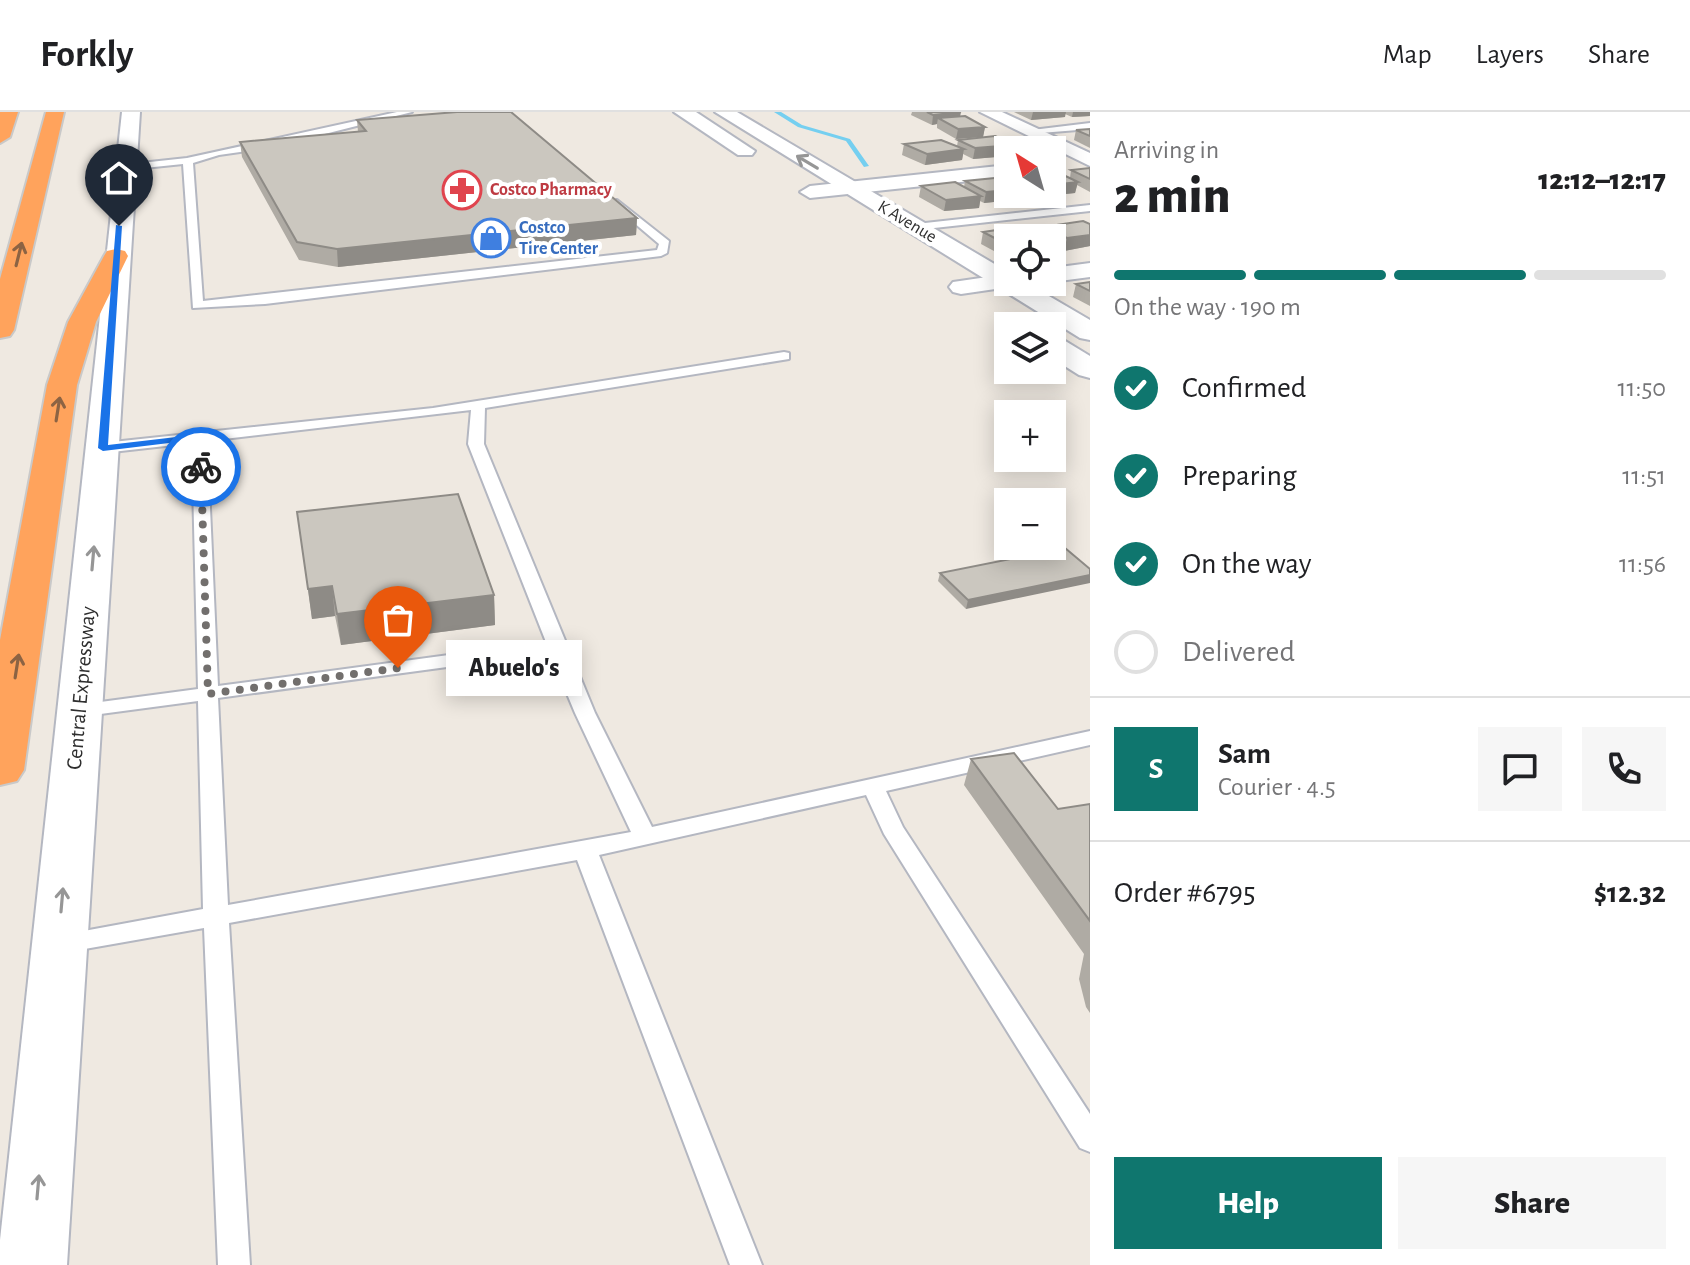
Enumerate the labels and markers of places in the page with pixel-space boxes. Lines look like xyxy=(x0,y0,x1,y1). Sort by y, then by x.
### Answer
pin xyxy=(85,144,153,226)
pharmacy icon: Costco Pharmacy xyxy=(441,169,483,211)
place label: Costco Pharmacy xyxy=(490,181,613,199)
shop icon: Costco Tire Center xyxy=(470,217,512,259)
place label: Costco Tire Center xyxy=(519,219,599,258)
pin xyxy=(364,586,432,668)
callout: Abuelo's xyxy=(446,640,582,696)

